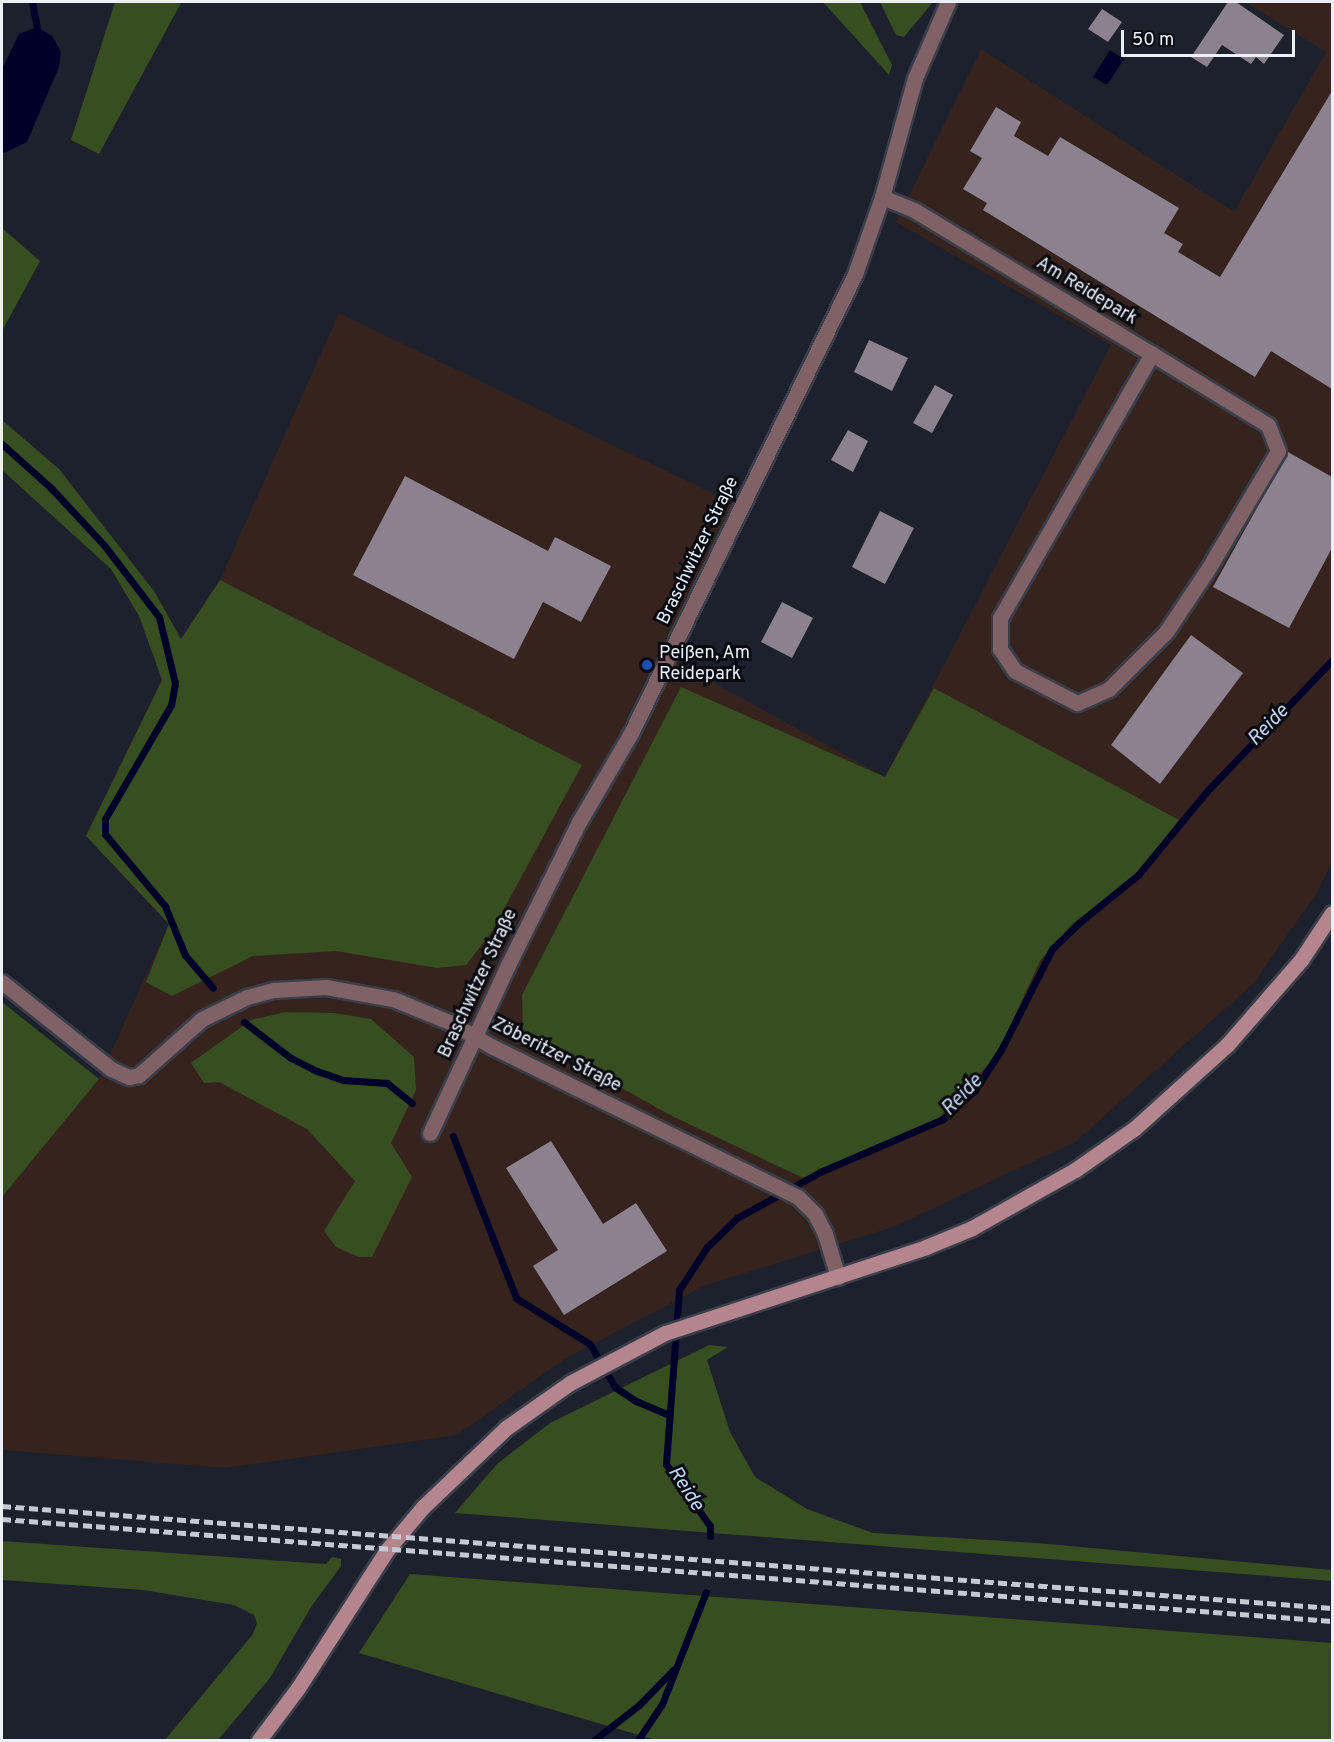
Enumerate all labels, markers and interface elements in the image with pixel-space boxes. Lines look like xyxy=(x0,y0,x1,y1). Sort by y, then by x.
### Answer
scale bar xyxy=(1124,18,1298,56)
text: 50 m xyxy=(1132,29,1174,52)
street label: Am Reidepark xyxy=(1032,253,1140,331)
street label: Braschwitzer Straße xyxy=(654,474,744,628)
place label: Peißen, Am Reidepark xyxy=(659,644,751,686)
marker: Peißen, Am Reidepark xyxy=(640,658,654,672)
water label: Reide xyxy=(1243,700,1295,752)
street label: Braschwitzer Straße xyxy=(435,906,523,1062)
street label: Zöberitzer Straße xyxy=(488,1014,624,1098)
water label: Reide xyxy=(937,1070,989,1122)
water label: Reide xyxy=(662,1462,708,1516)

